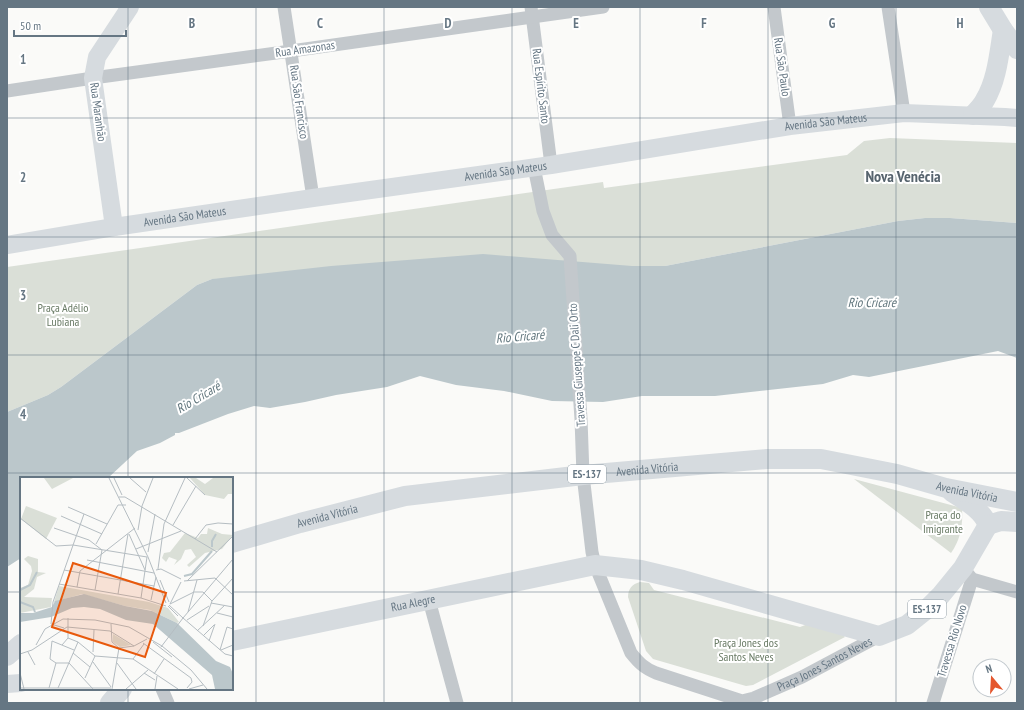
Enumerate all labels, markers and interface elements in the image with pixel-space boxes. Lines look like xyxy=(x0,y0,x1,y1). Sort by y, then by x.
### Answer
scale bar xyxy=(14,12,126,38)
text: B xyxy=(189,15,195,32)
text: C xyxy=(317,15,323,32)
text: D xyxy=(445,15,452,32)
text: E xyxy=(573,15,579,32)
text: F xyxy=(701,15,707,32)
text: G xyxy=(829,15,836,32)
text: H xyxy=(957,15,964,32)
text: 50 m xyxy=(20,18,41,33)
street label: Rua Amazonas xyxy=(274,37,336,60)
street label: Rua São Paulo xyxy=(771,37,794,97)
street label: Rua Espírito Santo xyxy=(529,47,554,124)
text: 1 xyxy=(20,51,26,68)
street label: Rua São Francisco xyxy=(287,64,312,140)
street label: Rua Maranhão xyxy=(87,81,110,142)
street label: Avenida São Mateus xyxy=(783,109,868,134)
street label: Avenida São Mateus xyxy=(463,158,548,184)
district label: Nova Venécia xyxy=(865,166,941,186)
text: 2 xyxy=(20,169,26,186)
street label: Avenida São Mateus xyxy=(143,203,227,230)
text: 3 xyxy=(20,287,26,304)
water label: Rio Cricaré xyxy=(848,294,898,311)
park label: Praça Adélio Lubiana xyxy=(38,300,88,329)
street label: Travessa Giuseppe C Dali Orto xyxy=(565,303,588,427)
water label: Rio Cricaré xyxy=(495,326,546,347)
water label: Rio Cricaré xyxy=(173,377,225,417)
text: 4 xyxy=(20,406,27,423)
street label: Avenida Vitória xyxy=(615,459,679,479)
road number: ES-137 xyxy=(568,465,606,483)
inset map xyxy=(20,477,233,690)
street label: Avenida Vitória xyxy=(935,478,999,505)
street label: Avenida Vitória xyxy=(295,500,359,531)
park label: Praça do Imigrante xyxy=(923,507,963,536)
street label: Rua Alegre xyxy=(389,591,436,615)
road number: ES-137 xyxy=(908,600,946,618)
street label: Travessa Rio Novo xyxy=(933,603,970,679)
street label: Praça Jones Santos Neves xyxy=(774,633,874,694)
park label: Praça Jones dos Santos Neves xyxy=(714,635,778,664)
north arrow xyxy=(972,658,1012,698)
text: N xyxy=(984,661,994,676)

